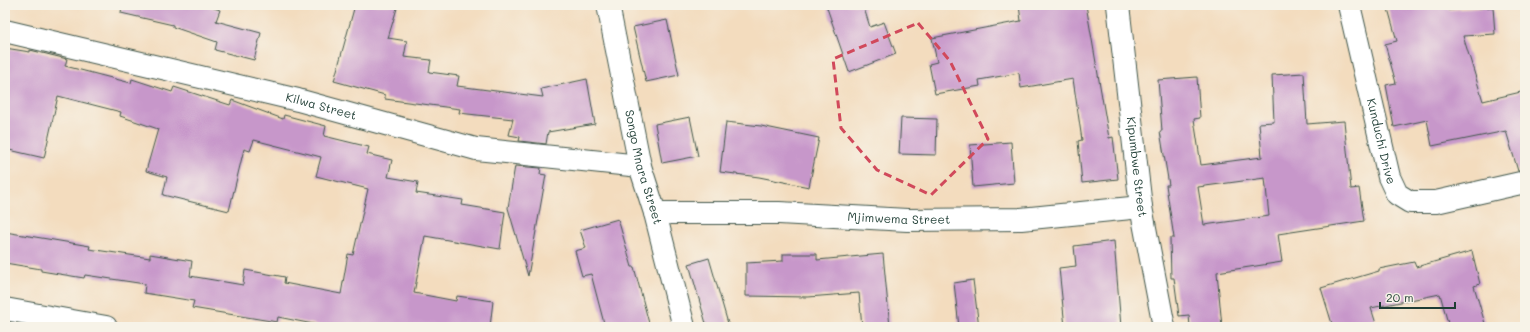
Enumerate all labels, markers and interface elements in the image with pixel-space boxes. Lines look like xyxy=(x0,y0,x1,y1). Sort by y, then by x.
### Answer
street label: Kilwa Street xyxy=(284,88,359,123)
street label: Kunduchi Drive xyxy=(1364,97,1400,187)
street label: Songo Mnara Street xyxy=(622,108,667,226)
street label: Kipumbwe Street xyxy=(1124,116,1152,218)
street label: Mjimwema Street xyxy=(847,208,950,227)
scale bar xyxy=(1380,284,1455,310)
text: 20 m xyxy=(1386,289,1414,305)

